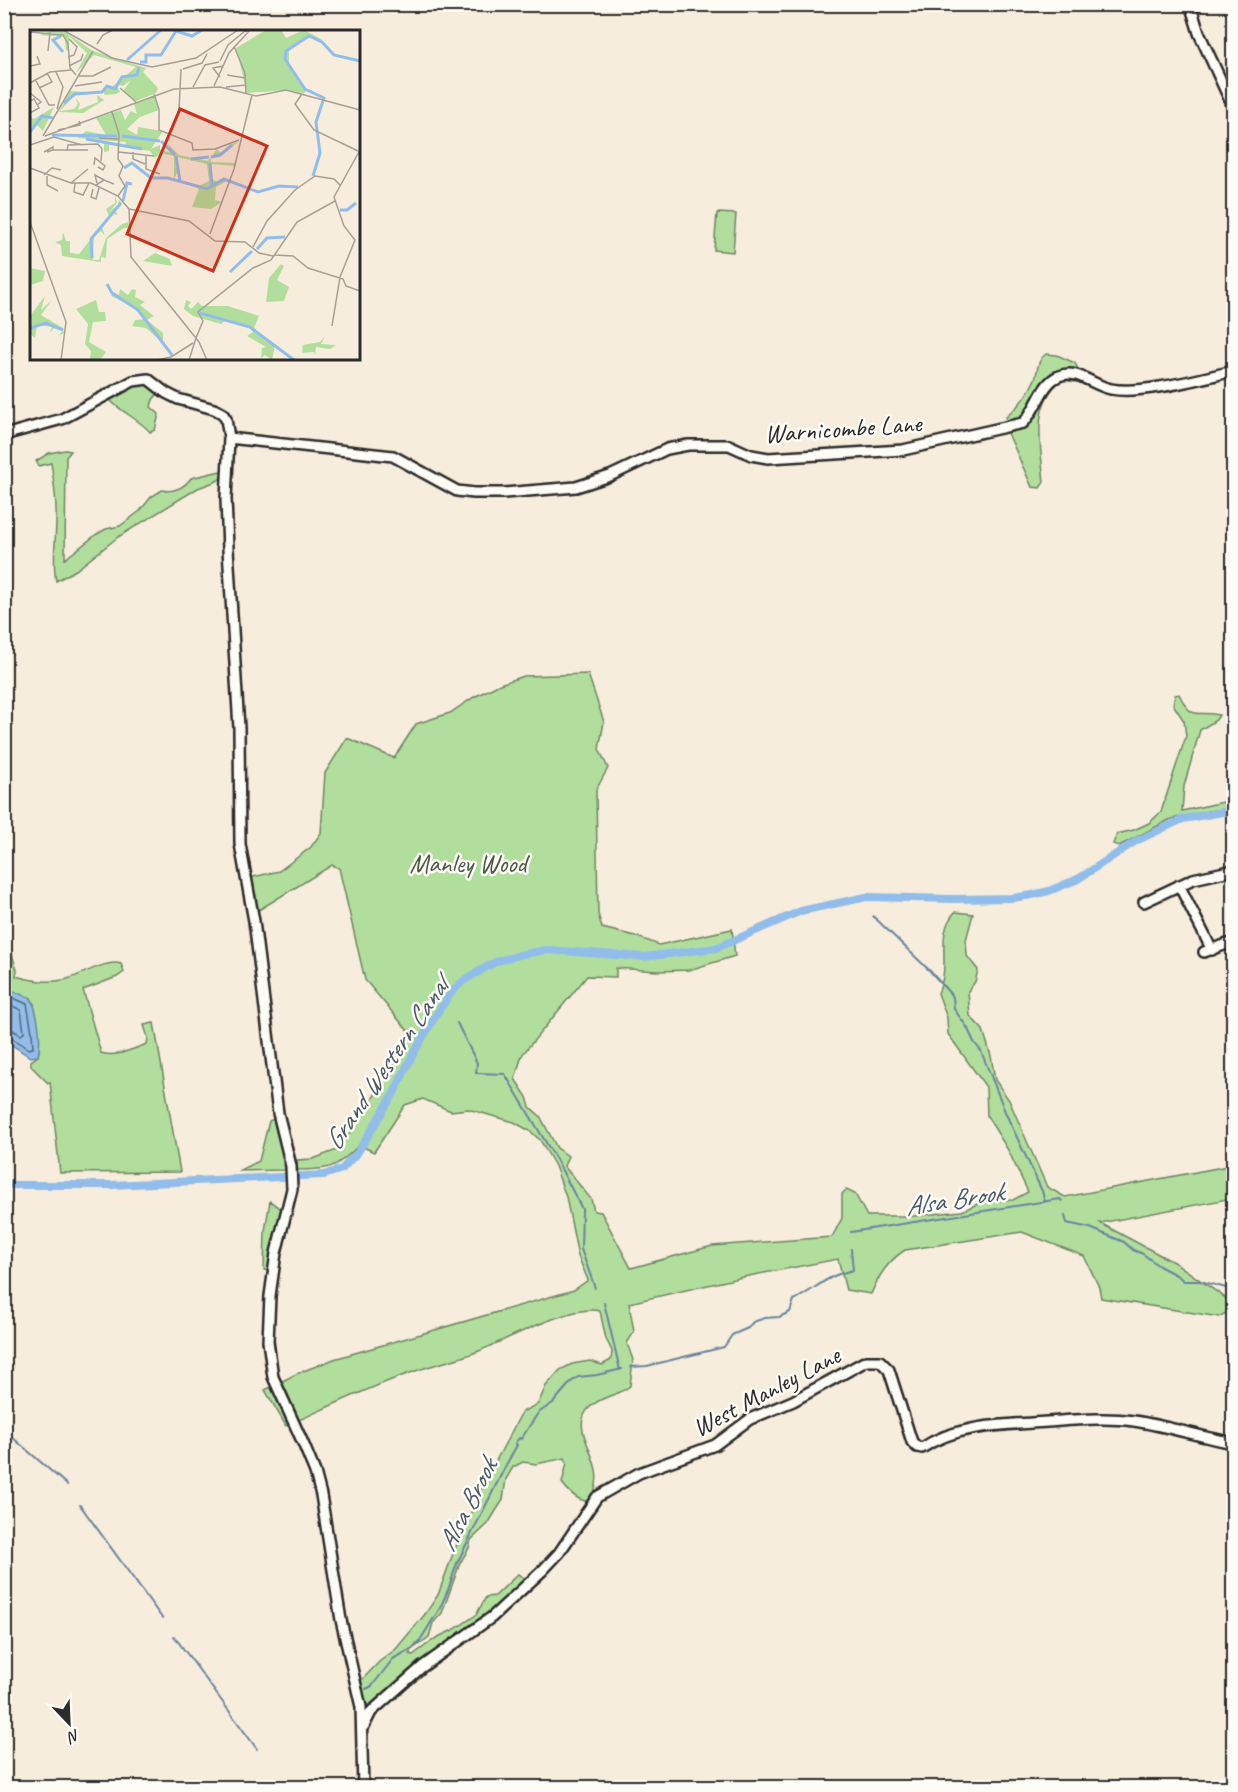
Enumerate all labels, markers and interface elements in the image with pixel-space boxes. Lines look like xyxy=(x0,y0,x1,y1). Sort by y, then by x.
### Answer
inset map xyxy=(30,30,360,360)
street label: Warnicombe Lane xyxy=(763,406,924,450)
park label: Manley Wood xyxy=(409,847,530,880)
water label: Grand Western Canal xyxy=(316,965,461,1156)
water label: Alsa Brook xyxy=(903,1174,1010,1223)
street label: West Manley Lane xyxy=(687,1338,847,1444)
water label: Alsa Brook xyxy=(430,1449,507,1557)
north arrow xyxy=(39,1693,99,1753)
text: N xyxy=(63,1725,83,1748)

